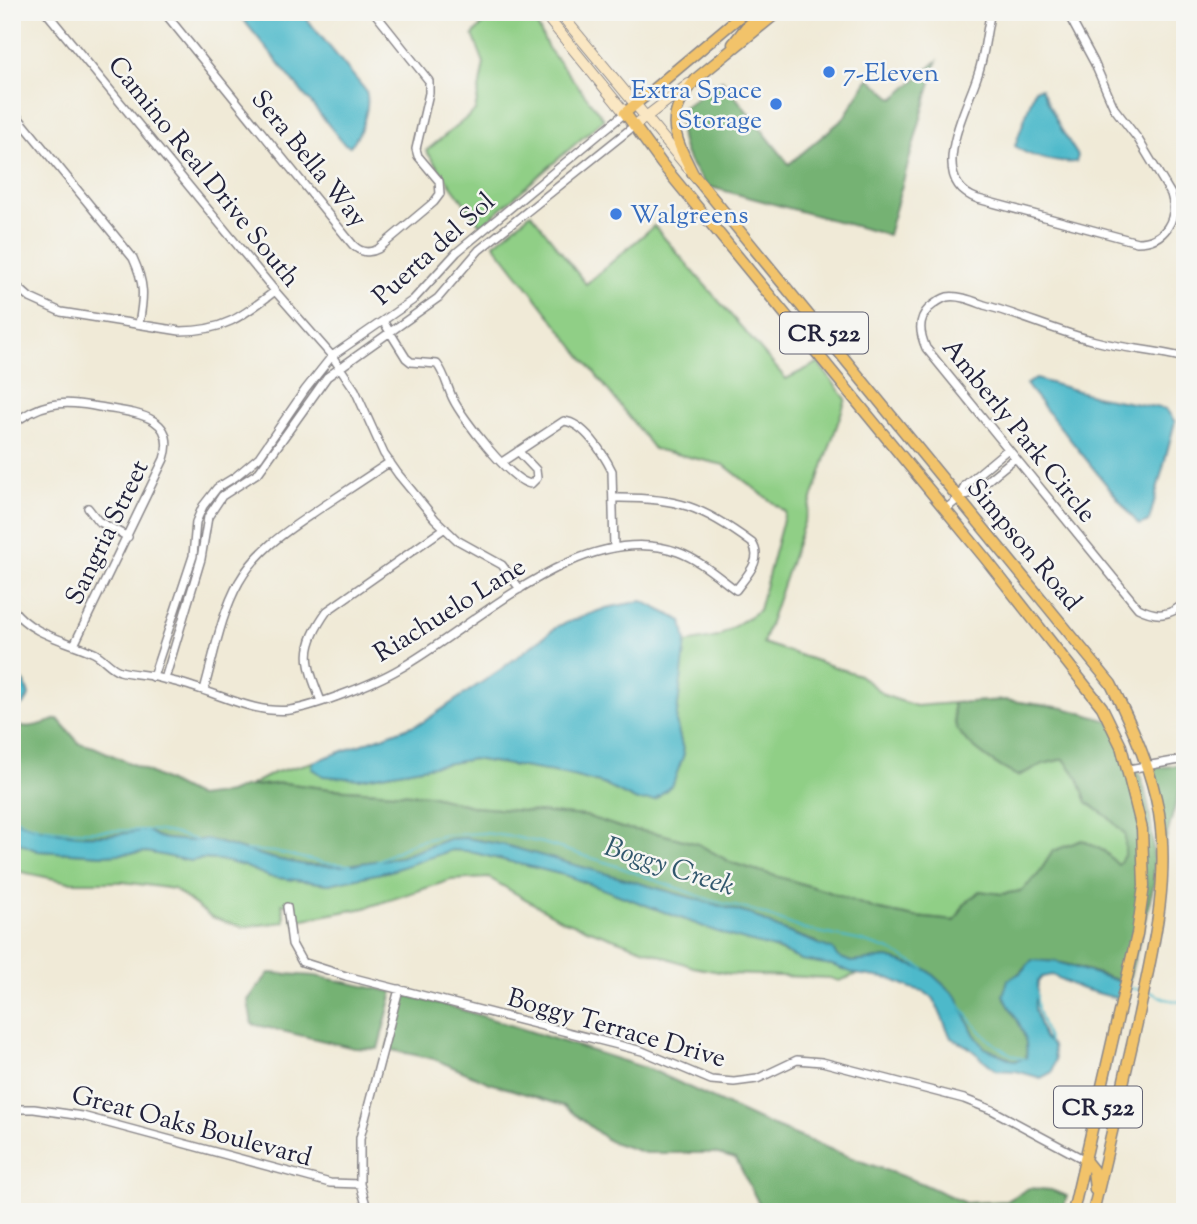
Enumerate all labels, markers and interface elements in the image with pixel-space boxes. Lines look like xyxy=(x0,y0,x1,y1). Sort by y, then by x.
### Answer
street label: Camino Real Drive South xyxy=(98,49,308,296)
place label: 7-Eleven xyxy=(843,56,939,93)
marker: 7-Eleven xyxy=(821,64,837,80)
place label: Extra Space Storage xyxy=(631,73,762,140)
street label: Sera Bella Way xyxy=(241,83,375,236)
marker: Extra Space Storage xyxy=(768,96,784,112)
street label: Puerta del Sol xyxy=(365,185,504,315)
place label: Walgreens xyxy=(630,198,749,235)
marker: Walgreens xyxy=(608,206,624,222)
road number: CR 522 xyxy=(780,312,868,354)
street label: Amberly Park Circle xyxy=(932,332,1104,532)
street label: Sangria Street xyxy=(57,454,159,612)
street label: Simpson Road xyxy=(957,472,1090,620)
street label: Riachuelo Lane xyxy=(367,550,533,673)
water label: Boggy Creek xyxy=(599,828,740,908)
street label: Boggy Terrace Drive xyxy=(503,981,730,1078)
street label: Great Oaks Boulevard xyxy=(67,1078,316,1177)
road number: CR 522 xyxy=(1054,1086,1142,1128)

